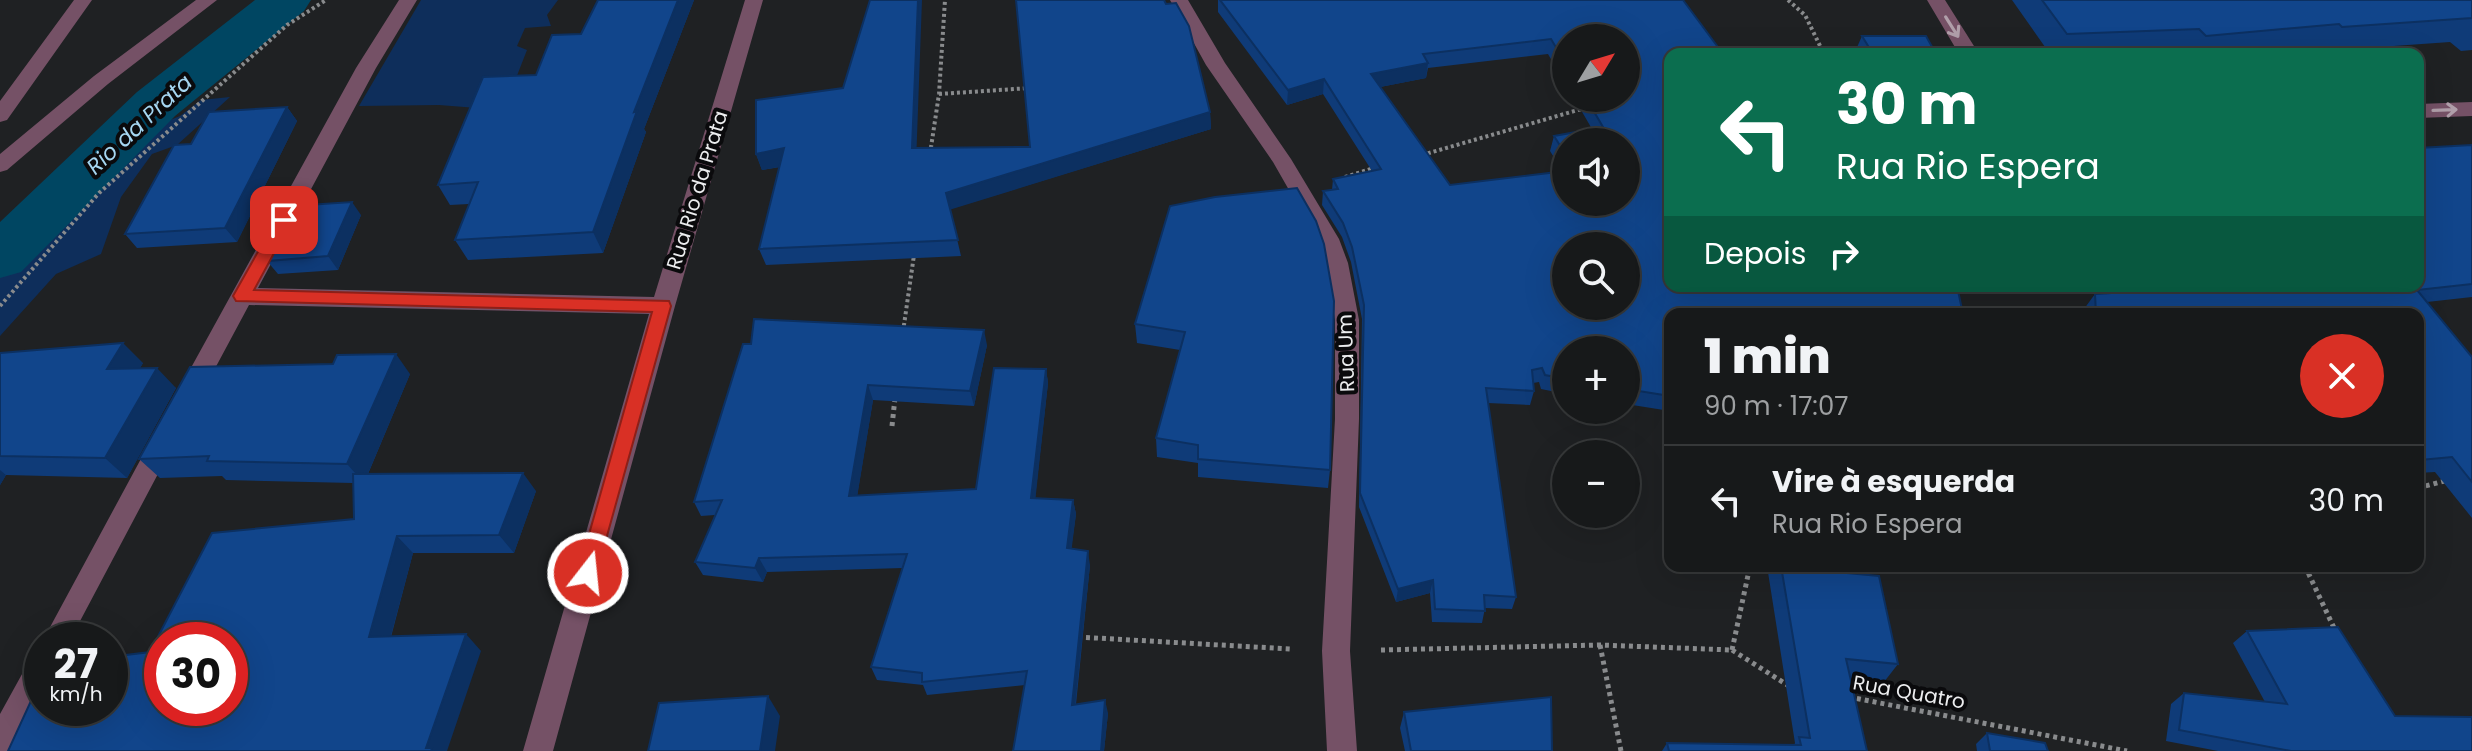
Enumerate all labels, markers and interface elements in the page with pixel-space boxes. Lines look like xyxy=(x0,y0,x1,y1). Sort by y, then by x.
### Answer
one-way arrow xyxy=(1945,15,1961,38)
north arrow xyxy=(1552,24,1640,112)
map controls xyxy=(1552,24,1640,528)
text: 30 m xyxy=(1836,65,1978,144)
water label: Rio da Prata xyxy=(80,67,199,182)
icon: left xyxy=(1704,80,1808,184)
one-way arrow xyxy=(2431,102,2458,117)
street label: Rua Rio da Prata xyxy=(660,107,734,273)
button: sound xyxy=(1552,128,1640,216)
text: Rua Rio Espera xyxy=(1836,141,2100,192)
pin xyxy=(250,186,318,254)
icon: arrive xyxy=(262,198,306,242)
button: search xyxy=(1552,232,1640,320)
text: Depois xyxy=(1704,232,1806,275)
icon: right xyxy=(1822,232,1866,276)
street label: Rua Um xyxy=(1331,314,1361,392)
text: 1 min xyxy=(1704,323,1831,390)
button: close xyxy=(2300,334,2384,418)
button: + xyxy=(1552,336,1640,424)
text: 90 m · 17:07 xyxy=(1704,388,1848,424)
button: − xyxy=(1552,440,1640,528)
text: Vire à esquerda xyxy=(1772,460,2015,503)
icon: left xyxy=(1704,479,1748,523)
text: 30 m xyxy=(2309,479,2384,522)
text: Rua Rio Espera xyxy=(1772,506,1963,542)
position arrow xyxy=(546,531,630,615)
speed limit sign: 30 xyxy=(144,622,248,726)
text: 27 xyxy=(54,636,98,692)
street label: Rua Quatro xyxy=(1851,668,1967,716)
text: km/h xyxy=(49,680,103,708)

